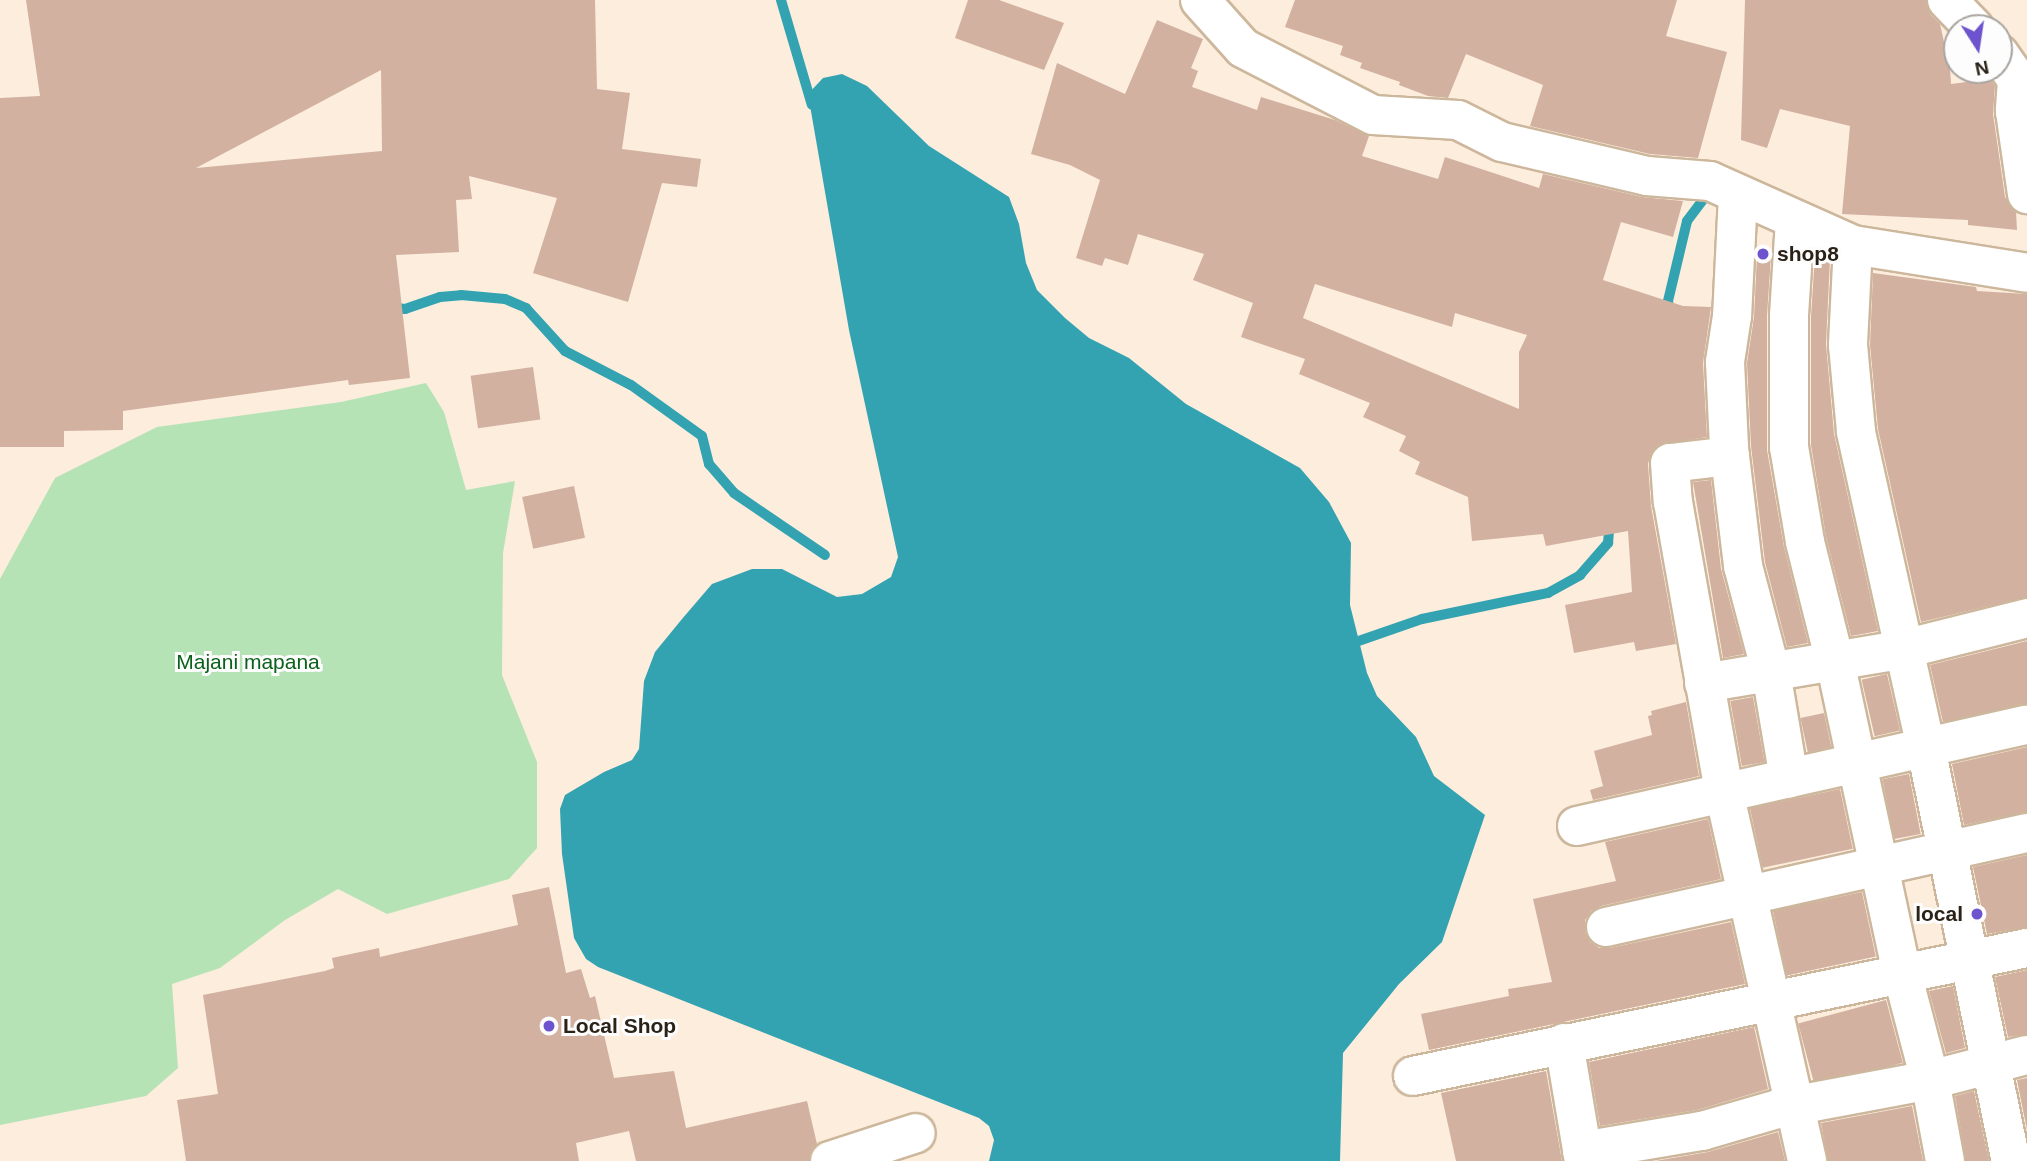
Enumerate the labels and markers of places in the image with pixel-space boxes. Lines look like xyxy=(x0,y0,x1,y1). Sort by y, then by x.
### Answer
place label: shop8 xyxy=(1777,241,1839,267)
marker: shop8 xyxy=(1755,246,1771,262)
place label: local xyxy=(1915,901,1963,927)
marker: local xyxy=(1969,906,1985,922)
place label: Local Shop xyxy=(563,1013,676,1039)
marker: Local Shop xyxy=(541,1018,557,1034)

